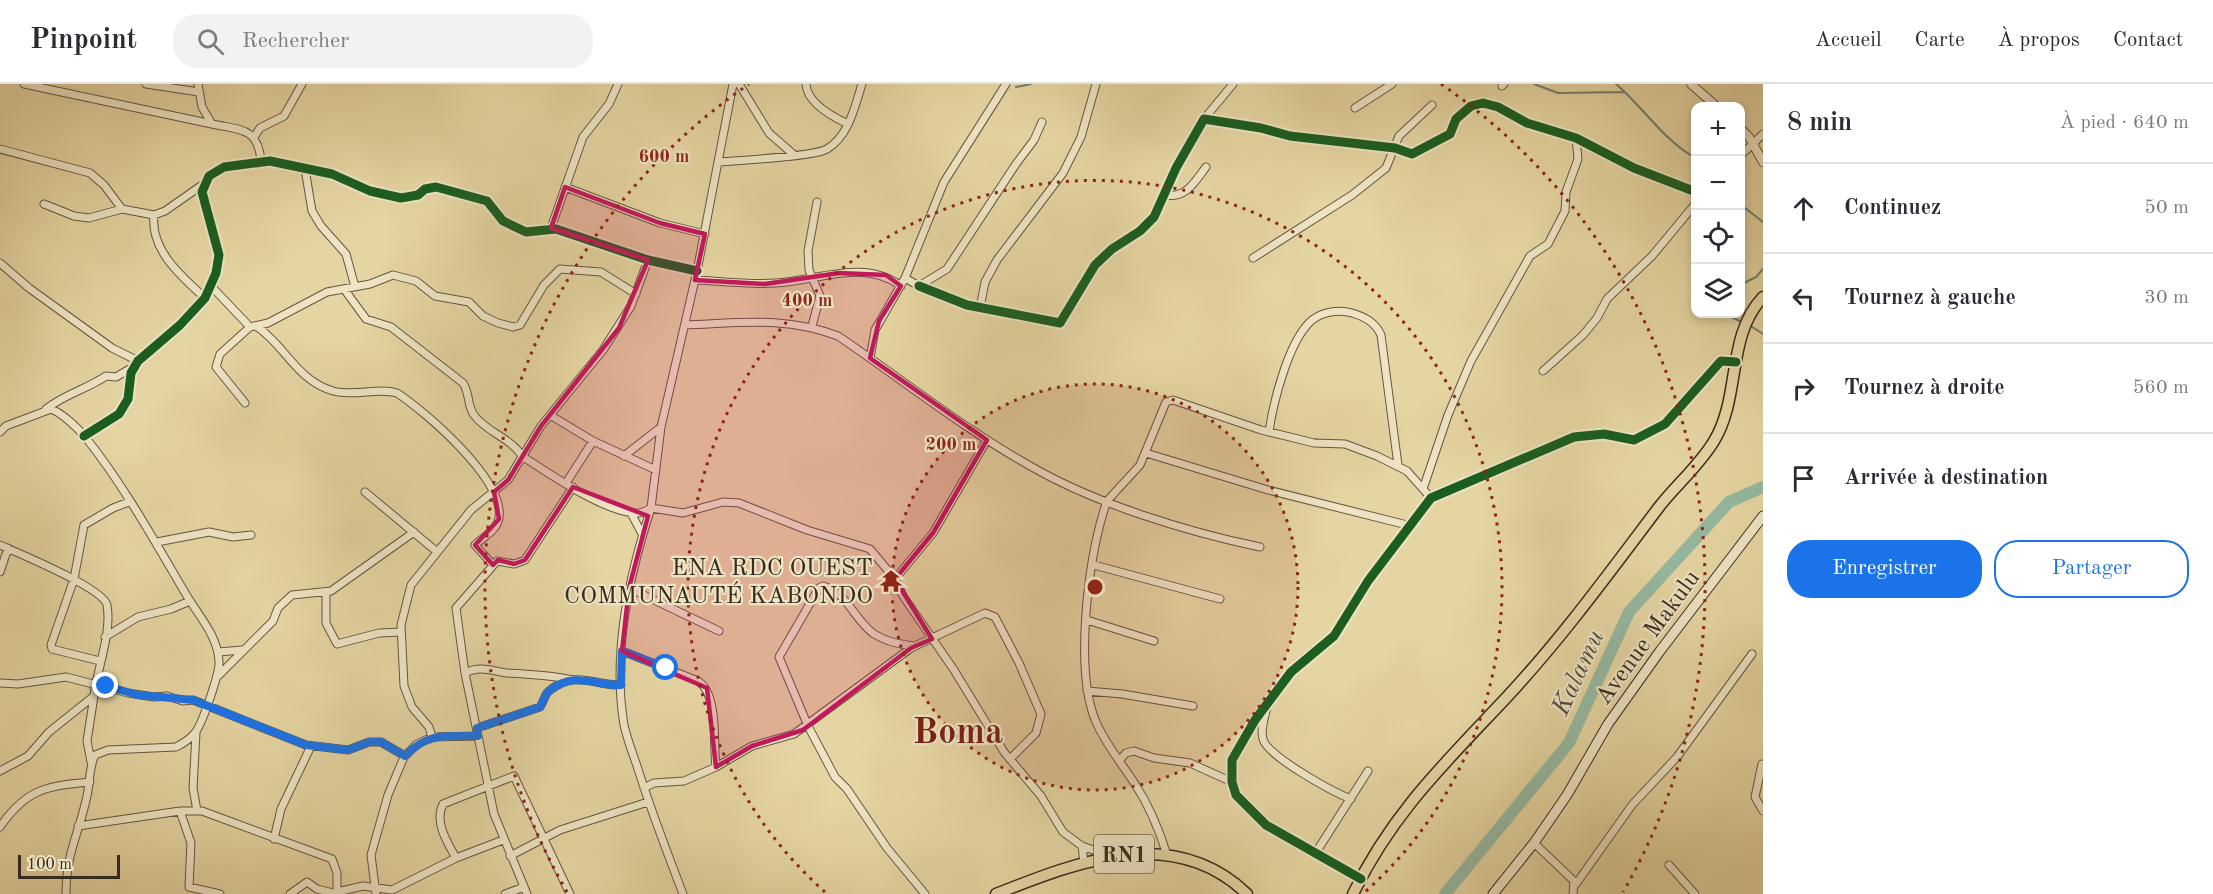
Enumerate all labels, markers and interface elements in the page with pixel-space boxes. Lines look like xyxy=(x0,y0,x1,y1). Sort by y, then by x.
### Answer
search box xyxy=(173,14,593,68)
icon: search xyxy=(194,25,227,58)
text: Pinpoint xyxy=(30,27,137,55)
text: Rechercher xyxy=(242,30,349,52)
text: Accueil xyxy=(1815,30,1882,51)
text: Carte xyxy=(1915,30,1965,51)
text: À propos xyxy=(1998,30,2080,51)
text: Contact xyxy=(2113,30,2183,51)
map controls xyxy=(1691,102,1745,318)
button: + xyxy=(1691,102,1745,156)
text: 8 min xyxy=(1787,110,1852,136)
text: À pied · 640 m xyxy=(2060,113,2189,133)
text: 600 m xyxy=(639,148,689,166)
button: − xyxy=(1691,156,1745,210)
icon: ahead xyxy=(1787,192,1820,225)
text: Continuez xyxy=(1844,197,1941,219)
text: 50 m xyxy=(2144,198,2189,218)
button: locate xyxy=(1691,210,1745,264)
button: layers xyxy=(1691,264,1745,318)
icon: left xyxy=(1787,282,1820,315)
text: Tournez à gauche xyxy=(1844,287,2016,309)
text: 30 m xyxy=(2144,288,2189,308)
text: 400 m xyxy=(782,292,832,310)
icon: right xyxy=(1787,372,1820,405)
text: Tournez à droite xyxy=(1844,377,2005,399)
text: 560 m xyxy=(2133,378,2189,398)
text: 200 m xyxy=(926,436,976,454)
icon: arrive xyxy=(1787,462,1820,495)
text: Arrivée à destination xyxy=(1844,467,2048,489)
button: Enregistrer xyxy=(1787,540,1982,598)
button: Partager xyxy=(1994,540,2189,598)
place label: ENA RDC OUEST COMMUNAUTÉ KABONDO xyxy=(564,557,873,609)
street label: Avenue Makulu xyxy=(1592,566,1705,710)
temple icon: ENA RDC OUEST COMMUNAUTÉ KABONDO xyxy=(878,568,904,594)
centre of rings xyxy=(1085,577,1105,597)
water label: Kalamu xyxy=(1547,626,1610,720)
route start xyxy=(652,654,678,680)
route end xyxy=(92,672,118,698)
district label: Boma xyxy=(913,716,1003,752)
road number: RN1 xyxy=(1094,835,1154,873)
scale bar xyxy=(18,852,120,880)
text: 100 m xyxy=(27,857,72,873)

